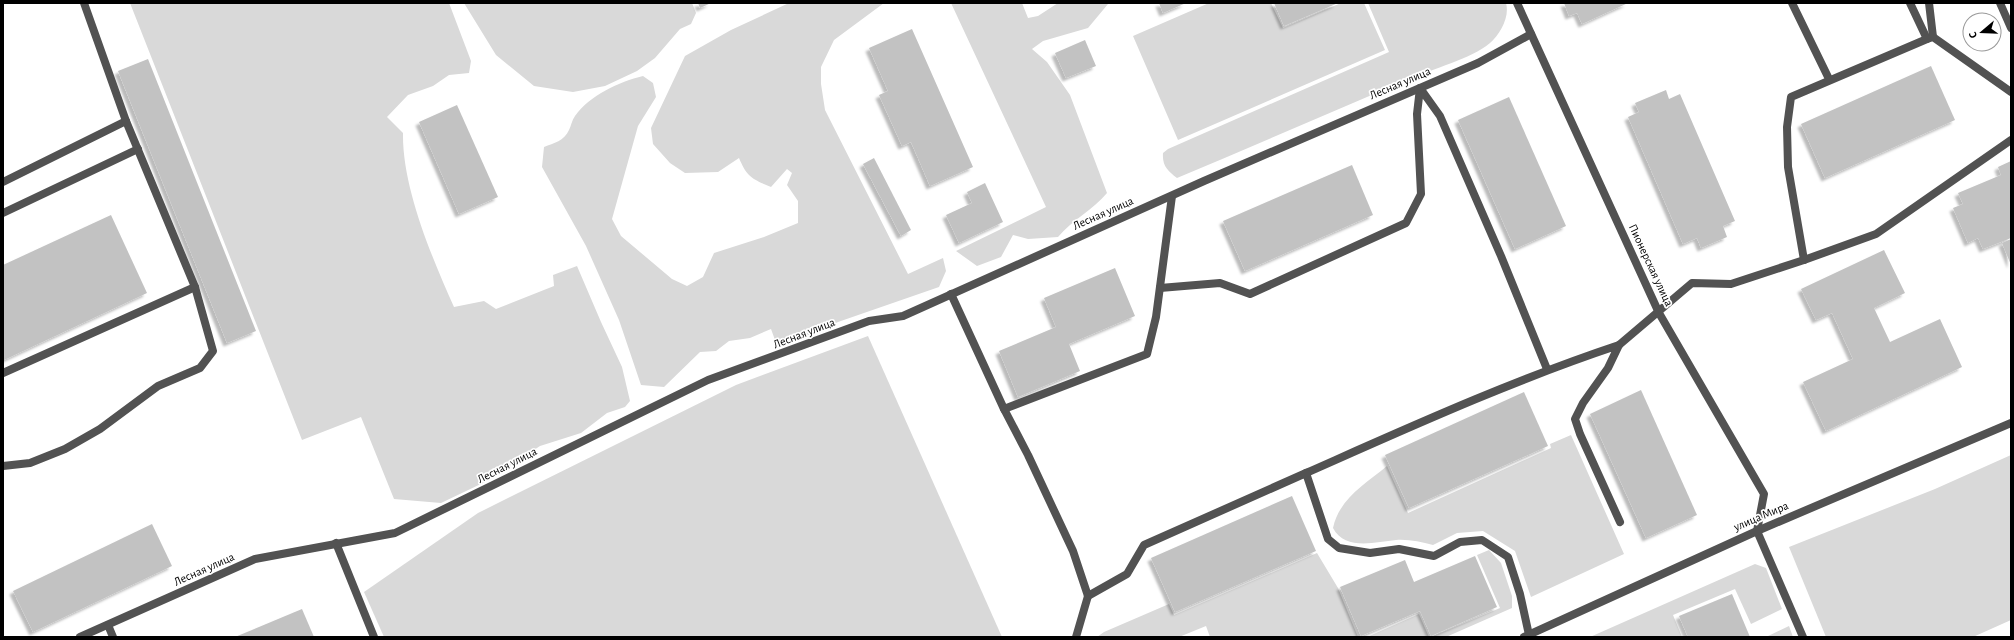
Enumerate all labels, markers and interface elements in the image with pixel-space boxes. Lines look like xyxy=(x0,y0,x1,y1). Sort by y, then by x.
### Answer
north arrow xyxy=(1962,12,2002,52)
text: С xyxy=(1967,30,1979,40)
street label: Лесная улица xyxy=(1368,65,1433,102)
street label: Лесная улица xyxy=(1071,194,1136,233)
street label: Пионерская улица xyxy=(1626,222,1676,309)
street label: Лесная улица xyxy=(771,316,837,351)
street label: Лесная улица xyxy=(475,445,540,486)
street label: улица Мира xyxy=(1731,499,1791,534)
street label: Лесная улица xyxy=(172,550,237,589)

